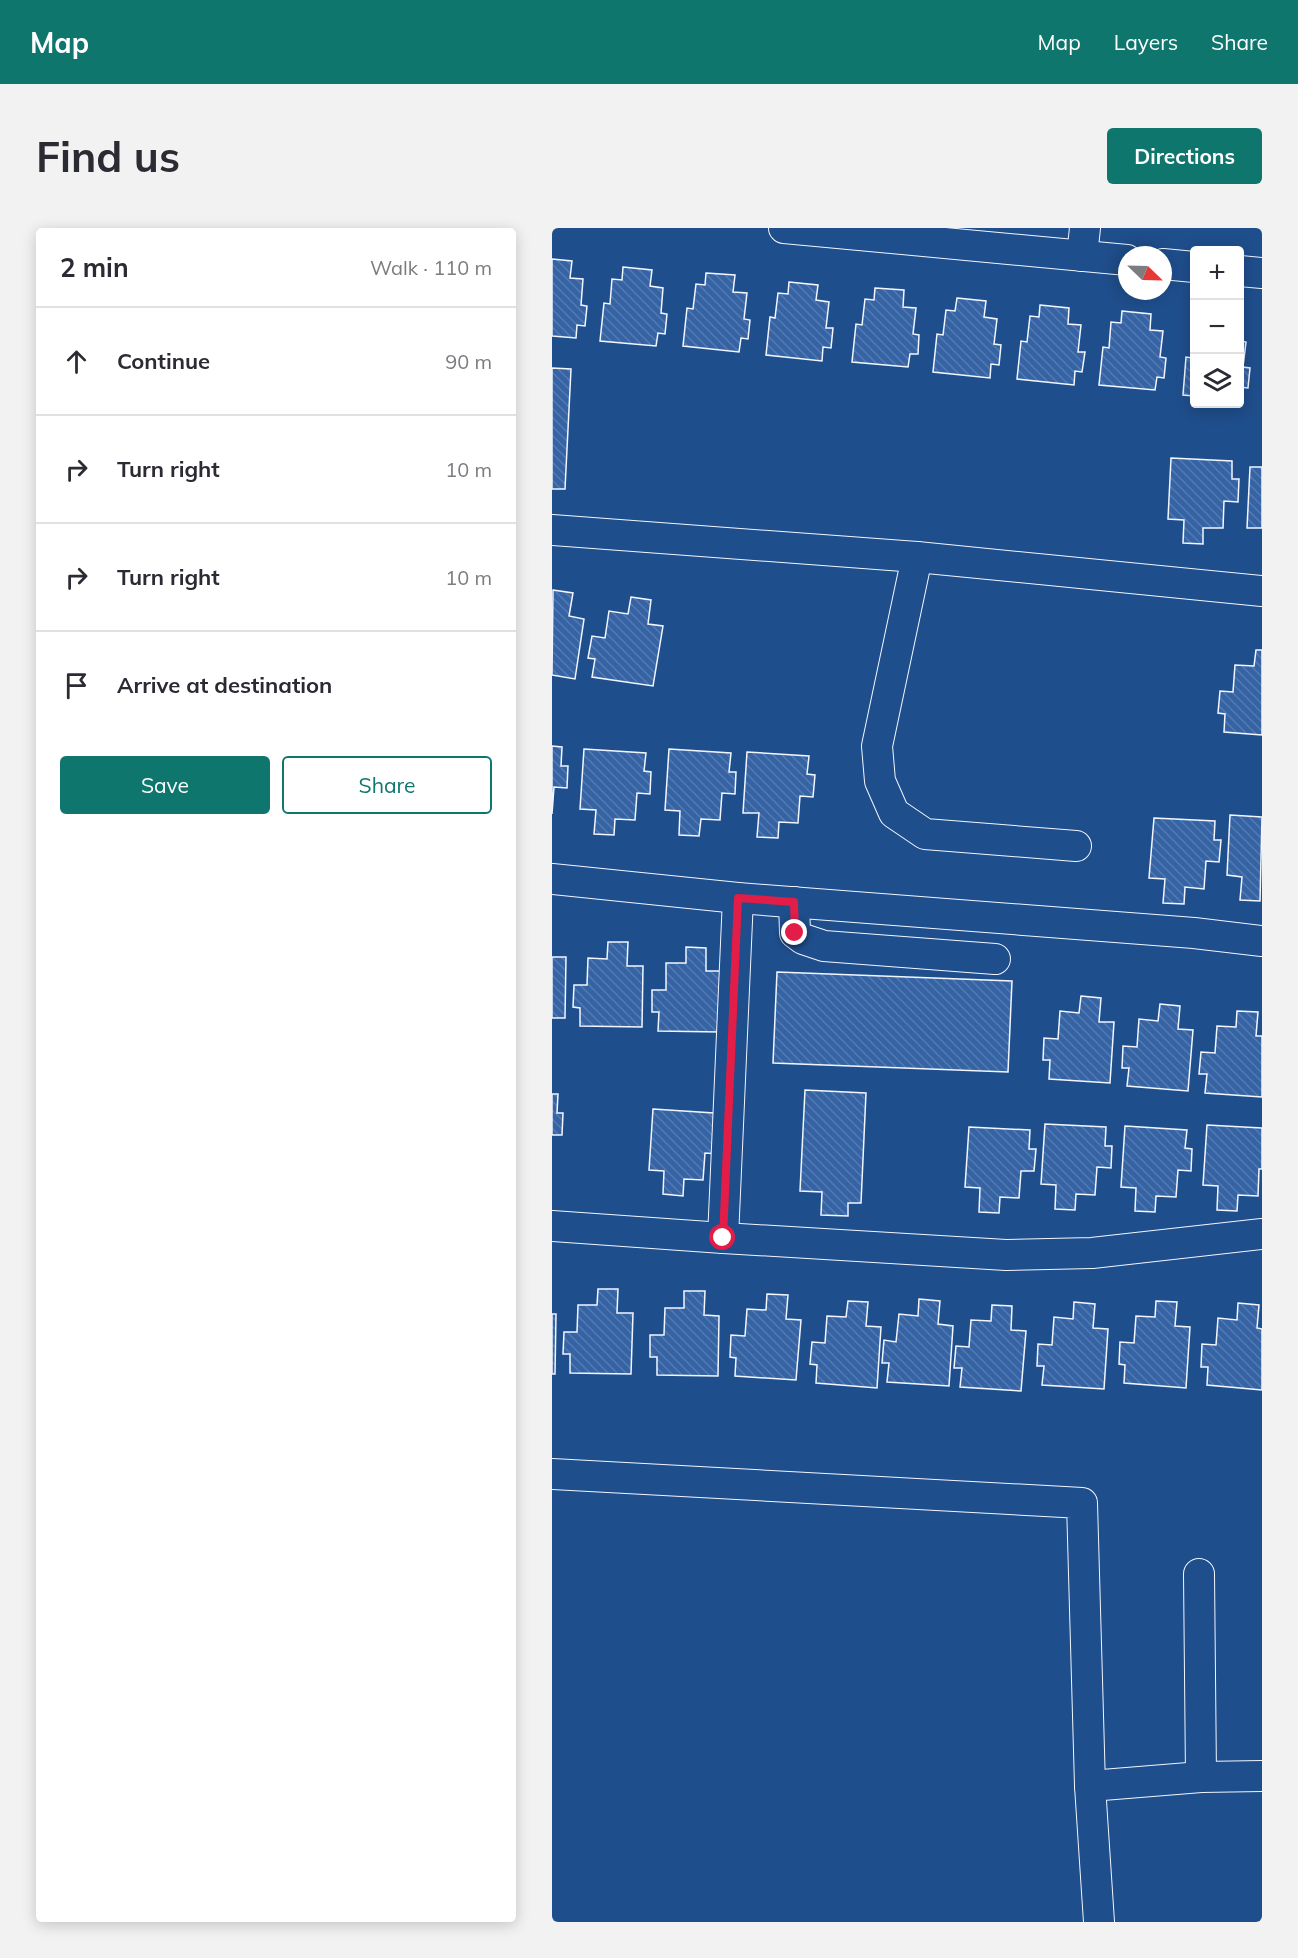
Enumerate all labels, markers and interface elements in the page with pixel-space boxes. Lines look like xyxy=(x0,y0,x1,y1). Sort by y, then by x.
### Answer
text: Map xyxy=(30,25,89,60)
text: Map xyxy=(1038,29,1081,55)
text: Layers xyxy=(1114,29,1178,55)
text: Share xyxy=(1211,29,1268,55)
button: Directions xyxy=(1107,128,1262,184)
text: Find us xyxy=(36,130,180,183)
north arrow xyxy=(1118,246,1172,300)
map controls xyxy=(1190,246,1244,408)
button: + xyxy=(1190,246,1244,300)
text: 2 min xyxy=(60,251,129,284)
text: Walk · 110 m xyxy=(370,255,492,280)
button: − xyxy=(1190,300,1244,354)
icon: ahead xyxy=(60,345,93,378)
text: Continue xyxy=(117,347,210,375)
text: 90 m xyxy=(445,349,492,374)
button: layers xyxy=(1190,354,1244,408)
icon: right xyxy=(60,453,93,486)
text: Turn right xyxy=(117,455,220,483)
text: 10 m xyxy=(445,457,492,482)
icon: right xyxy=(60,561,93,594)
text: Turn right xyxy=(117,563,220,591)
text: 10 m xyxy=(445,565,492,590)
icon: arrive xyxy=(60,669,93,702)
text: Arrive at destination xyxy=(117,671,332,699)
button: Save xyxy=(60,756,270,814)
button: Share xyxy=(282,756,492,814)
route end xyxy=(781,919,807,945)
route start xyxy=(709,1224,735,1250)

